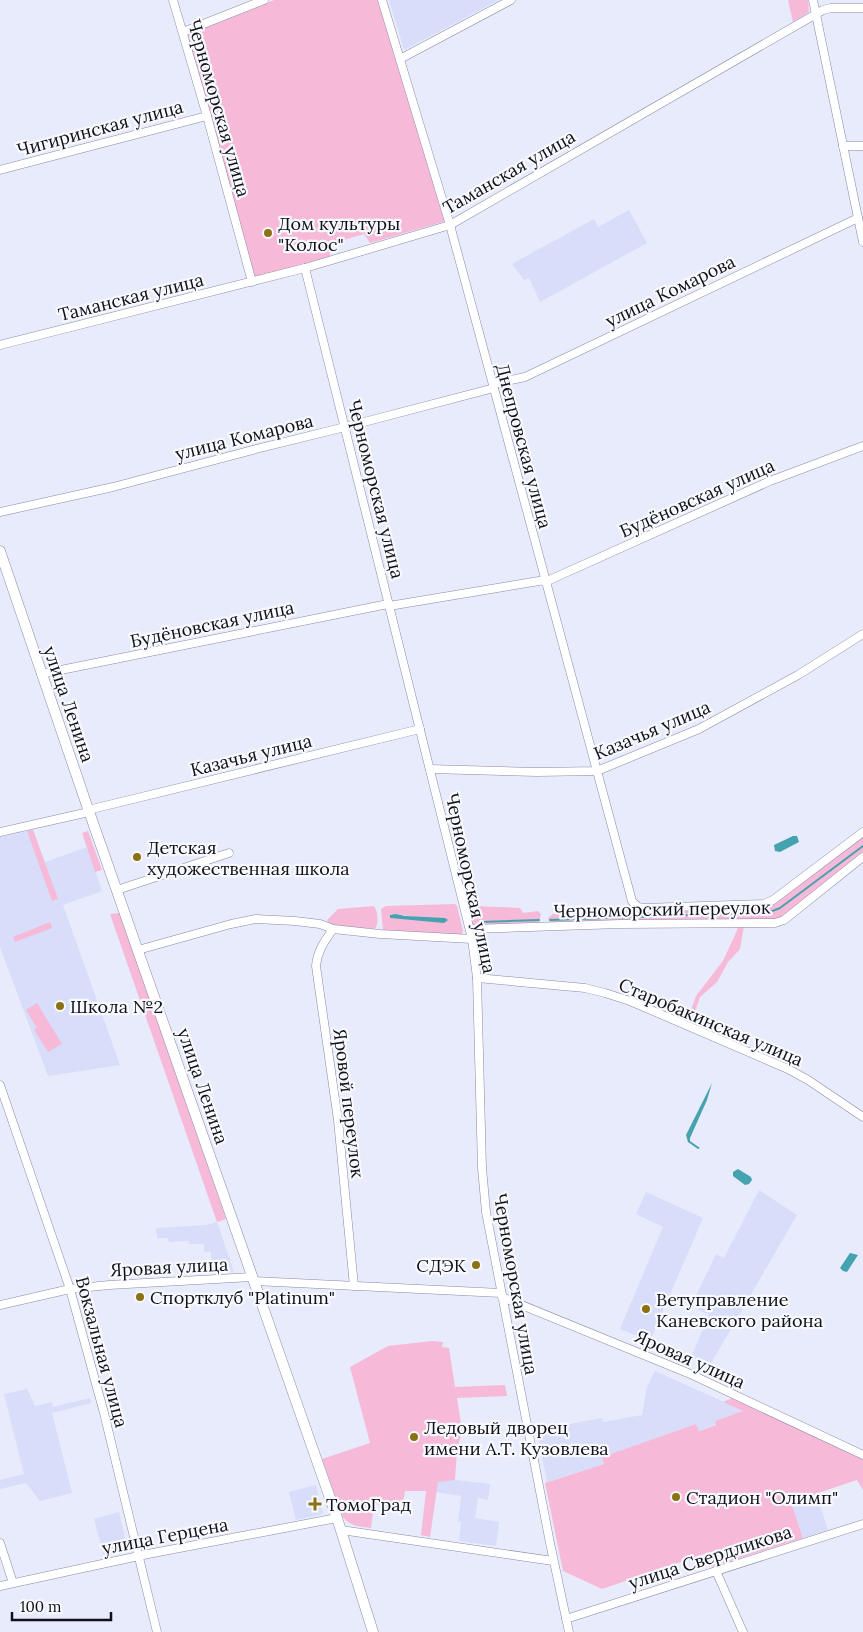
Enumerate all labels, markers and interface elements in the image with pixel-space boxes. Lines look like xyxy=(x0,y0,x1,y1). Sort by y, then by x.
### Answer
street label: Черноморская улица xyxy=(183,16,255,200)
street label: Чигиринская улица xyxy=(14,95,186,161)
street label: Таманская улица xyxy=(439,125,579,219)
place label: Дом культуры "Колос" xyxy=(278,212,400,256)
marker: Дом культуры "Колос" xyxy=(262,227,274,239)
street label: улица Комарова xyxy=(601,250,739,332)
street label: Таманская улица xyxy=(56,268,206,326)
street label: Днепровская улица xyxy=(491,361,557,531)
street label: Черноморская улица xyxy=(343,397,409,581)
street label: улица Комарова xyxy=(173,409,315,465)
street label: Будёновская улица xyxy=(616,454,778,542)
street label: Будёновская улица xyxy=(128,595,296,653)
street label: улица Ленина xyxy=(38,643,100,765)
street label: Казачья улица xyxy=(590,695,714,765)
street label: Казачья улица xyxy=(188,729,314,781)
street label: Черноморская улица xyxy=(441,791,501,975)
place label: Детская художественная школа xyxy=(147,836,350,880)
marker: Детская художественная школа xyxy=(131,851,143,863)
street label: Черноморский переулок xyxy=(553,896,771,922)
street label: Старобакинская улица xyxy=(615,973,807,1071)
place label: Школа №2 xyxy=(70,995,163,1018)
marker: Школа №2 xyxy=(54,1000,66,1012)
street label: улица Ленина xyxy=(172,1025,234,1147)
street label: Яровой переулок xyxy=(328,1027,370,1180)
street label: Черноморская улица xyxy=(489,1191,543,1377)
street label: Яровая улица xyxy=(109,1252,229,1282)
place label: СДЭК xyxy=(416,1254,467,1277)
marker: СДЭК xyxy=(470,1259,482,1271)
street label: Вокзальная улица xyxy=(71,1274,133,1430)
place label: Спортклуб "Platinum" xyxy=(150,1286,335,1309)
place label: Ветуправление Каневского района xyxy=(656,1288,823,1332)
marker: Спортклуб "Platinum" xyxy=(134,1291,146,1303)
marker: Ветуправление Каневского района xyxy=(640,1303,652,1315)
street label: Яровая улица xyxy=(631,1324,749,1394)
place label: Ледовый дворец имени А.Т. Кузовлева xyxy=(424,1416,609,1460)
marker: Ледовый дворец имени А.Т. Кузовлева xyxy=(408,1431,420,1443)
place label: Стадион "Олимп" xyxy=(686,1486,838,1509)
marker: Стадион "Олимп" xyxy=(670,1491,682,1503)
place label: ТомоГрад xyxy=(326,1493,411,1516)
marker: ТомоГрад xyxy=(308,1497,322,1511)
street label: улица Герцена xyxy=(100,1512,230,1560)
street label: улица Свердликова xyxy=(625,1520,795,1594)
scale bar xyxy=(12,1590,111,1622)
text: 100 m xyxy=(20,1597,61,1616)

